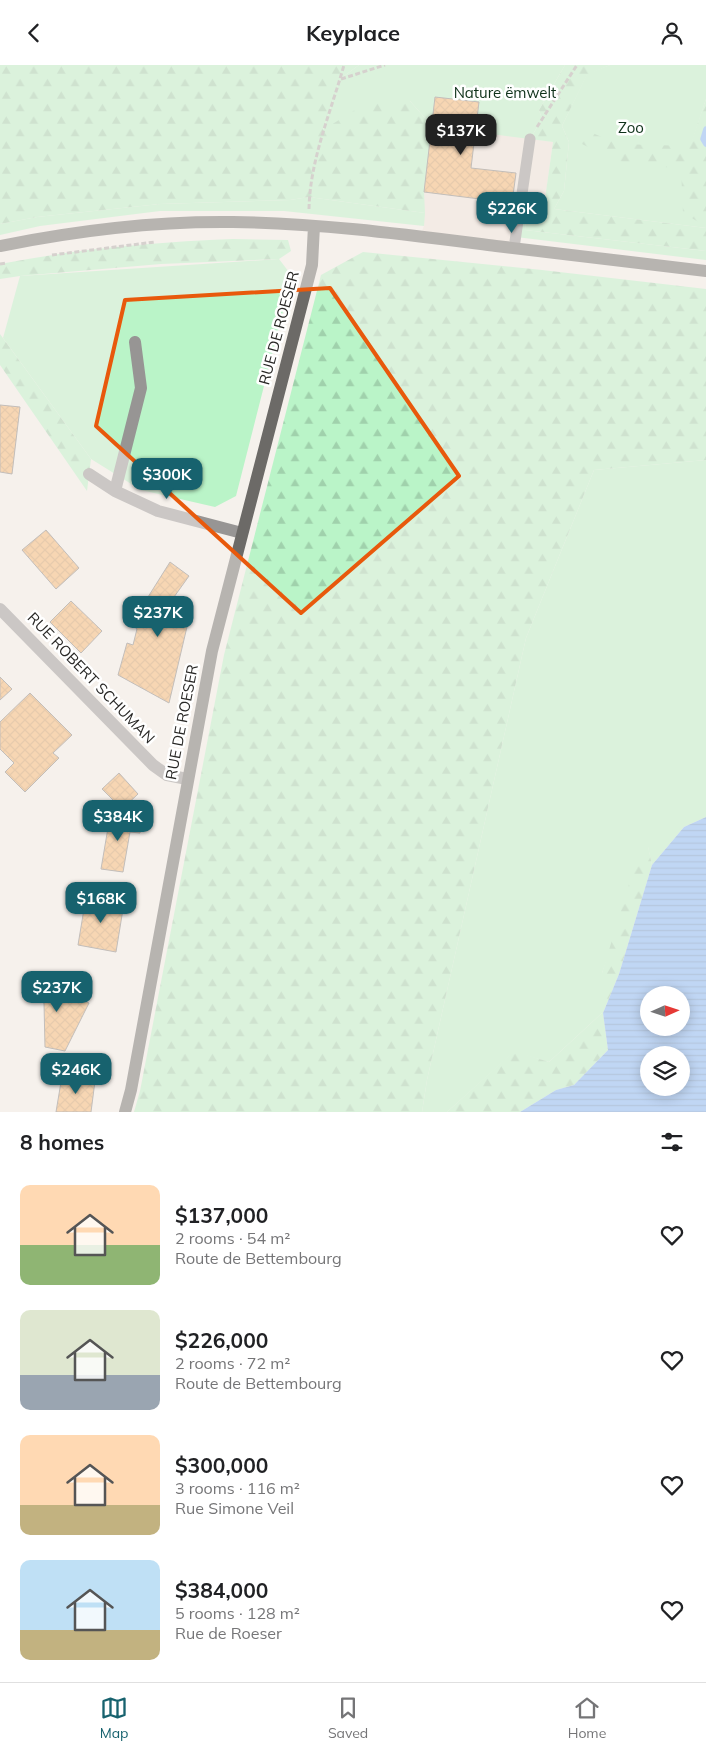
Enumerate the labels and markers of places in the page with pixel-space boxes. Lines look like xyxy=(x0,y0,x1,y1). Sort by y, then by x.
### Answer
pin: $137K xyxy=(426,113,496,156)
pin: $226K xyxy=(477,191,547,234)
pin: $300K xyxy=(132,457,202,500)
pin: $237K xyxy=(123,595,193,638)
pin: $384K xyxy=(83,799,153,842)
pin: $168K xyxy=(66,881,136,924)
pin: $237K xyxy=(22,971,92,1013)
pin: $246K xyxy=(41,1053,111,1095)

